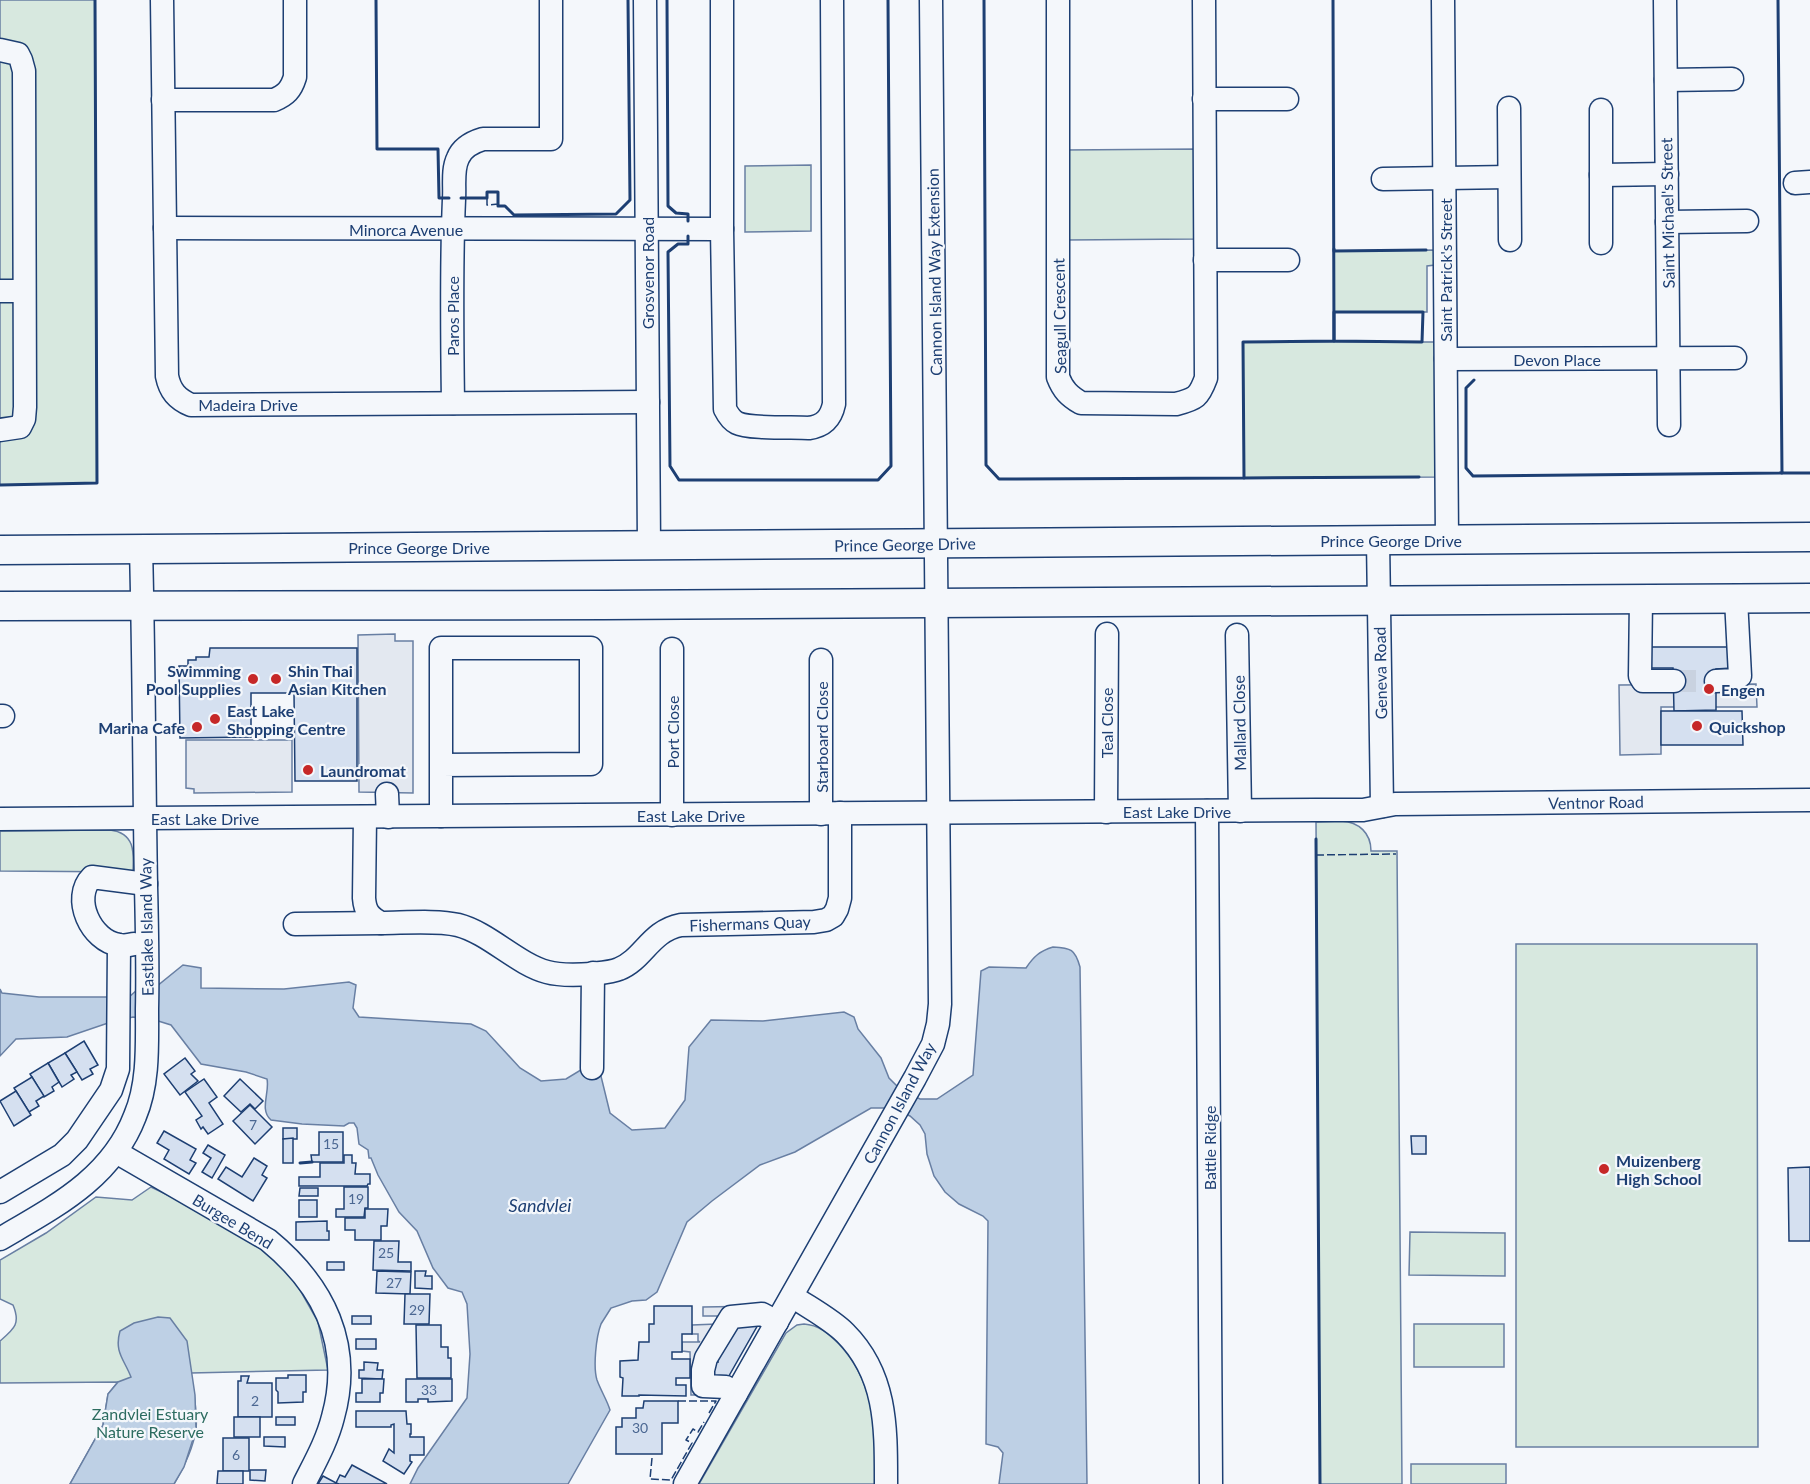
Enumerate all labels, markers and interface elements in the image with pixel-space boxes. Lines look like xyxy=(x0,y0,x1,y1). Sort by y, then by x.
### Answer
street label: Saint Michael's Street xyxy=(1656,137,1678,288)
street label: Cannon Island Way Extension xyxy=(923,168,945,376)
street label: Saint Patrick's Street xyxy=(1436,198,1455,342)
street label: Grosvenor Road xyxy=(638,217,657,329)
street label: Minorca Avenue xyxy=(349,220,463,239)
street label: Seagull Crescent xyxy=(1048,258,1070,374)
street label: Paros Place xyxy=(443,276,462,356)
street label: Devon Place xyxy=(1513,350,1601,369)
street label: Madeira Drive xyxy=(198,395,298,414)
street label: Prince George Drive xyxy=(1320,531,1462,550)
street label: Prince George Drive xyxy=(834,533,976,555)
street label: Prince George Drive xyxy=(348,538,490,557)
street label: Geneva Road xyxy=(1370,626,1390,720)
place label: Swimming Pool Supplies xyxy=(146,661,242,698)
place label: Shin Thai Asian Kitchen xyxy=(287,661,386,698)
marker: Swimming Pool Supplies xyxy=(246,672,260,686)
marker: Shin Thai Asian Kitchen xyxy=(269,672,283,686)
street label: Mallard Close xyxy=(1229,675,1249,771)
place label: Engen xyxy=(1721,680,1765,699)
street label: Starboard Close xyxy=(812,681,831,793)
marker: Engen xyxy=(1702,682,1716,696)
street label: Teal Close xyxy=(1097,688,1116,758)
street label: Port Close xyxy=(663,696,682,768)
place label: East Lake Shopping Centre xyxy=(227,701,346,738)
marker: East Lake Shopping Centre xyxy=(208,712,222,726)
place label: Quickshop xyxy=(1709,717,1786,736)
place label: Marina Cafe xyxy=(98,718,185,737)
marker: Quickshop xyxy=(1690,719,1704,733)
marker: Marina Cafe xyxy=(190,720,204,734)
place label: Laundromat xyxy=(320,761,406,780)
marker: Laundromat xyxy=(301,763,315,777)
street label: Ventnor Road xyxy=(1548,792,1644,812)
street label: East Lake Drive xyxy=(1123,802,1231,821)
street label: East Lake Drive xyxy=(637,806,745,825)
street label: East Lake Drive xyxy=(151,809,259,828)
street label: Eastlake Island Way xyxy=(135,857,157,996)
street label: Fishermans Quay xyxy=(689,911,812,935)
street label: Cannon Island Way xyxy=(859,1038,939,1167)
street label: Battle Ridge xyxy=(1200,1106,1219,1190)
house number: 7 xyxy=(249,1116,257,1133)
house number: 15 xyxy=(323,1135,339,1152)
place label: Muizenberg High School xyxy=(1616,1151,1702,1188)
marker: Muizenberg High School xyxy=(1597,1162,1611,1176)
street label: Burgee Bend xyxy=(189,1190,277,1252)
house number: 19 xyxy=(348,1190,364,1207)
water label: Sandvlei xyxy=(509,1194,571,1216)
house number: 25 xyxy=(378,1244,394,1261)
house number: 27 xyxy=(386,1274,402,1291)
house number: 29 xyxy=(409,1301,425,1318)
house number: 33 xyxy=(421,1381,437,1398)
house number: 2 xyxy=(251,1392,259,1409)
park label: Zandvlei Estuary Nature Reserve xyxy=(92,1404,209,1441)
house number: 30 xyxy=(632,1419,648,1436)
house number: 6 xyxy=(232,1446,240,1463)

